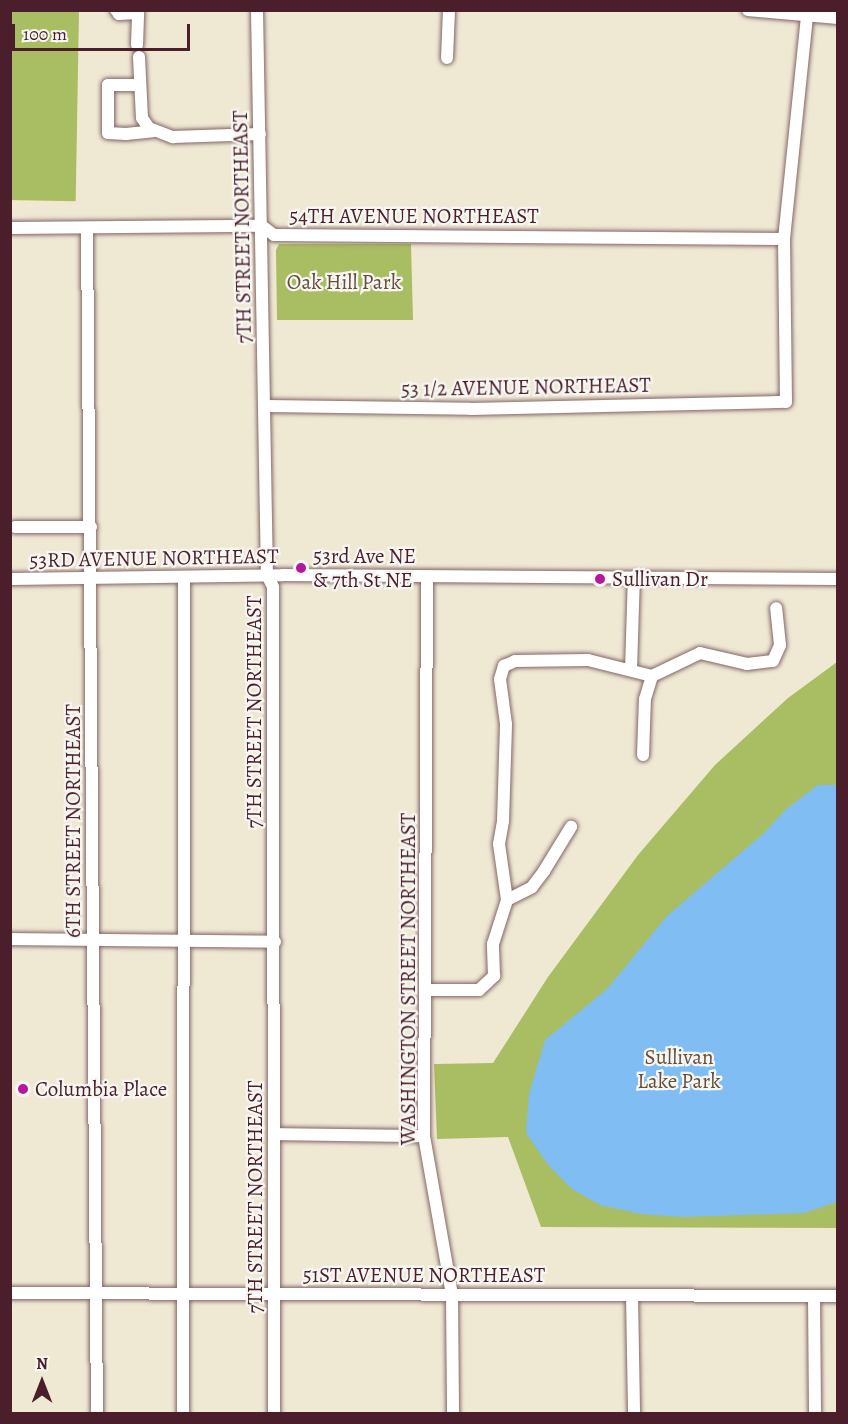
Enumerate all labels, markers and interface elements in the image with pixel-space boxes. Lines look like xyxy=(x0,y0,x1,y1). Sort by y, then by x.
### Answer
scale bar xyxy=(15,12,194,50)
text: 100 m xyxy=(23,22,67,46)
street label: 7TH STREET NORTHEAST xyxy=(227,110,257,344)
street label: 54TH AVENUE NORTHEAST xyxy=(289,203,539,229)
park label: Oak Hill Park xyxy=(287,269,401,295)
street label: 53 1/2 AVENUE NORTHEAST xyxy=(401,372,651,402)
street label: 53RD AVENUE NORTHEAST xyxy=(29,543,279,573)
place label: 53rd Ave NE & 7th St NE xyxy=(313,543,416,593)
marker: 53rd Ave NE & 7th St NE xyxy=(294,561,308,575)
place label: Sullivan Dr xyxy=(612,566,708,592)
marker: Sullivan Dr xyxy=(593,572,607,586)
street label: 7TH STREET NORTHEAST xyxy=(241,595,267,829)
street label: 6TH STREET NORTHEAST xyxy=(60,704,86,938)
street label: WASHINGTON STREET NORTHEAST xyxy=(395,813,421,1145)
park label: Sullivan Lake Park xyxy=(637,1044,721,1094)
place label: Columbia Place xyxy=(35,1076,167,1102)
street label: 7TH STREET NORTHEAST xyxy=(242,1080,268,1314)
marker: Columbia Place xyxy=(16,1082,30,1096)
street label: 51ST AVENUE NORTHEAST xyxy=(303,1262,545,1288)
north arrow xyxy=(12,1352,72,1412)
text: N xyxy=(36,1353,48,1375)

